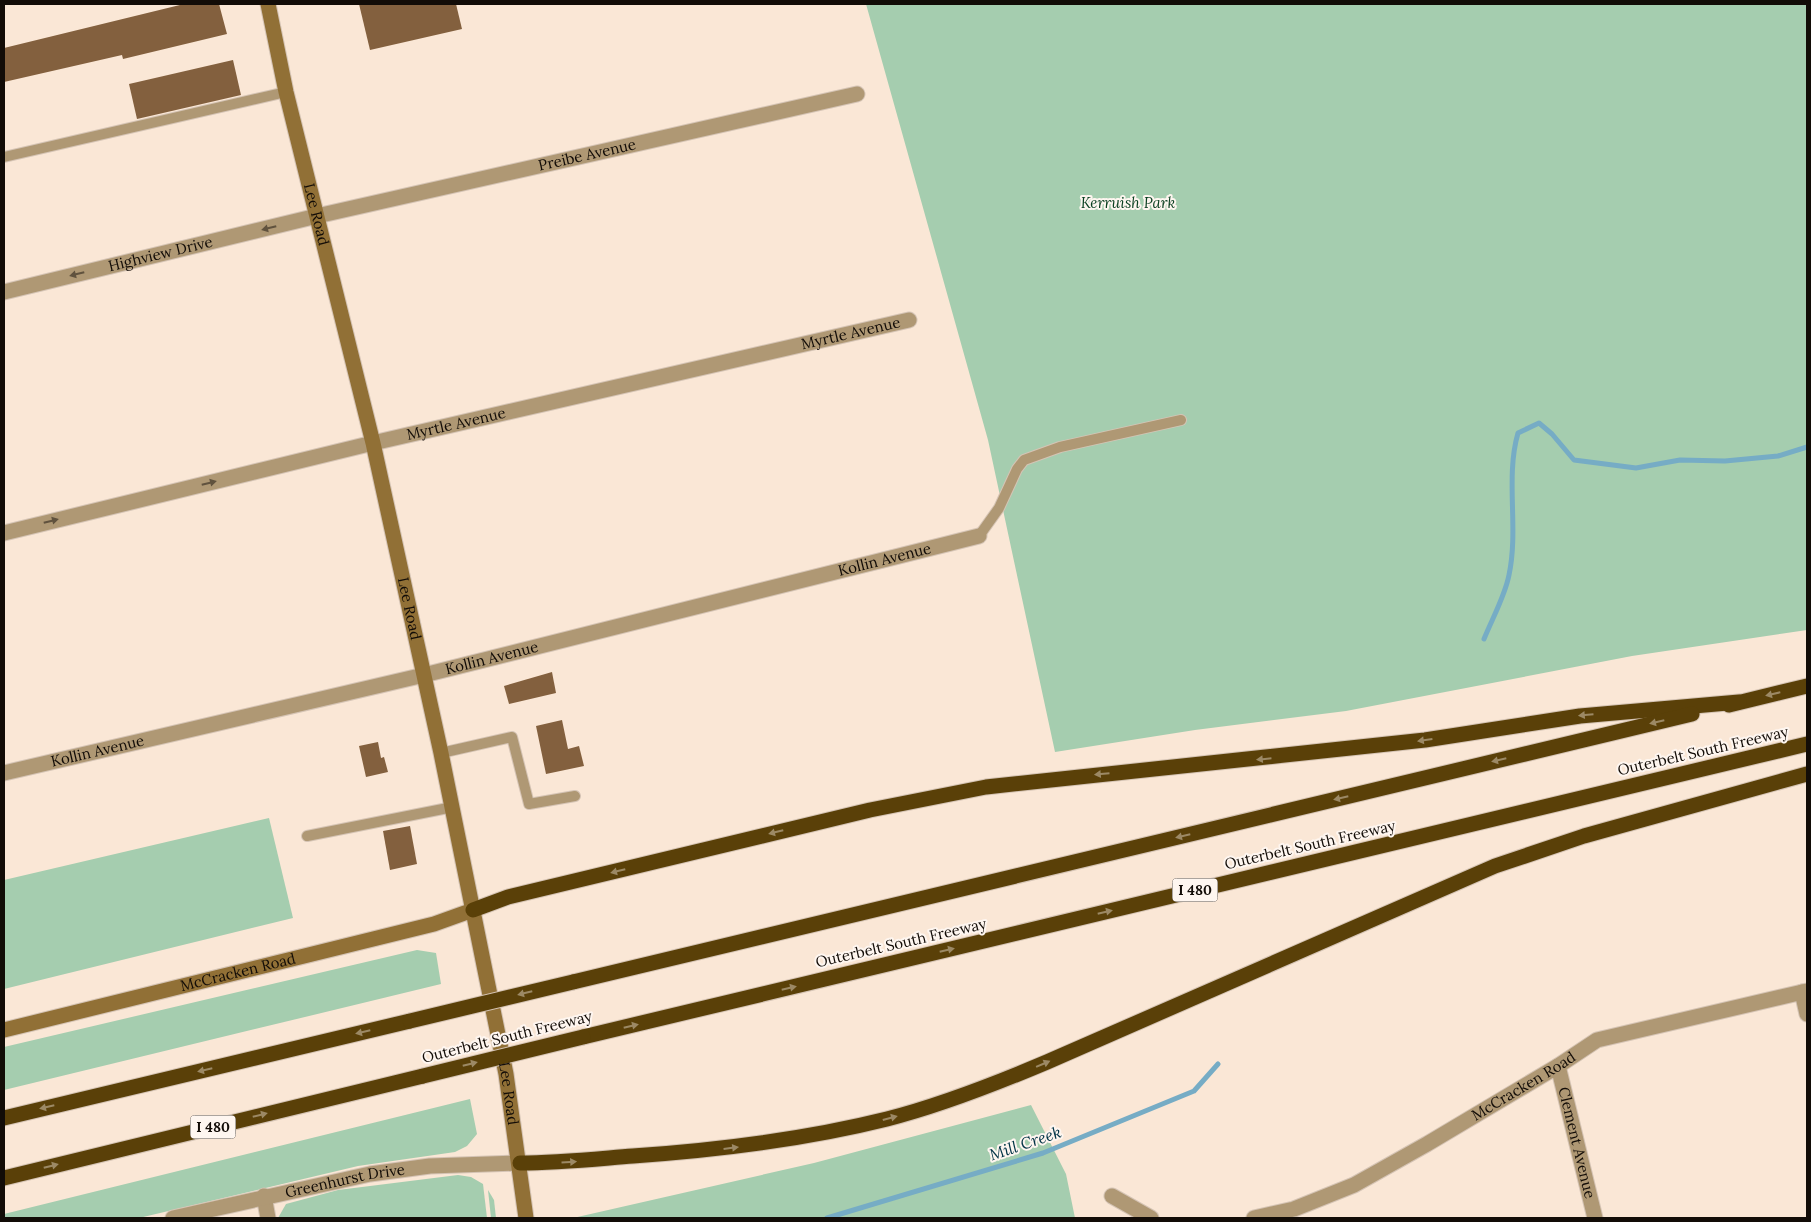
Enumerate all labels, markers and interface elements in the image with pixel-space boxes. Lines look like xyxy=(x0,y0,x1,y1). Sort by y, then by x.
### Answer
street label: Preibe Avenue xyxy=(536,134,638,175)
street label: Lee Road xyxy=(300,181,334,248)
park label: Kerruish Park xyxy=(1081,193,1175,212)
one-way arrow xyxy=(262,224,277,232)
street label: Highview Drive xyxy=(106,232,214,275)
one-way arrow xyxy=(70,270,85,278)
street label: Myrtle Avenue xyxy=(799,312,902,353)
street label: Myrtle Avenue xyxy=(405,403,507,444)
one-way arrow xyxy=(202,479,217,487)
one-way arrow xyxy=(44,517,59,525)
street label: Kollin Avenue xyxy=(836,538,933,580)
street label: Lee Road xyxy=(394,575,426,642)
street label: Kollin Avenue xyxy=(443,637,540,678)
one-way arrow xyxy=(1766,690,1781,698)
one-way arrow xyxy=(1577,711,1593,719)
one-way arrow xyxy=(1650,718,1665,726)
street label: Outerbelt South Freeway xyxy=(1616,722,1790,779)
street label: Kollin Avenue xyxy=(49,731,146,771)
one-way arrow xyxy=(1417,736,1433,744)
one-way arrow xyxy=(1255,755,1271,763)
one-way arrow xyxy=(1492,756,1507,764)
one-way arrow xyxy=(1094,771,1110,779)
one-way arrow xyxy=(1334,794,1349,802)
street label: Outerbelt South Freeway xyxy=(1223,816,1397,873)
one-way arrow xyxy=(769,828,784,836)
one-way arrow xyxy=(1176,832,1191,840)
one-way arrow xyxy=(611,867,626,875)
road number: I 480 xyxy=(1172,878,1218,902)
one-way arrow xyxy=(1097,908,1112,916)
street label: Outerbelt South Freeway xyxy=(814,914,988,971)
one-way arrow xyxy=(939,946,954,954)
street label: McCracken Road xyxy=(178,948,298,995)
one-way arrow xyxy=(781,984,796,992)
one-way arrow xyxy=(518,989,533,997)
street label: Outerbelt South Freeway xyxy=(420,1006,594,1067)
one-way arrow xyxy=(623,1022,638,1030)
one-way arrow xyxy=(356,1028,371,1036)
street label: McCracken Road xyxy=(1468,1047,1579,1124)
one-way arrow xyxy=(462,1060,477,1068)
street label: Lee Road xyxy=(495,1060,523,1126)
one-way arrow xyxy=(1036,1060,1051,1068)
one-way arrow xyxy=(197,1066,212,1074)
street label: Clement Avenue xyxy=(1554,1085,1600,1200)
one-way arrow xyxy=(39,1103,54,1111)
one-way arrow xyxy=(253,1111,268,1119)
one-way arrow xyxy=(883,1113,898,1121)
road number: I 480 xyxy=(190,1116,236,1138)
water label: Mill Creek xyxy=(986,1121,1064,1165)
one-way arrow xyxy=(723,1144,739,1152)
one-way arrow xyxy=(561,1158,577,1166)
street label: Greenhurst Drive xyxy=(283,1159,406,1202)
one-way arrow xyxy=(44,1162,59,1170)

